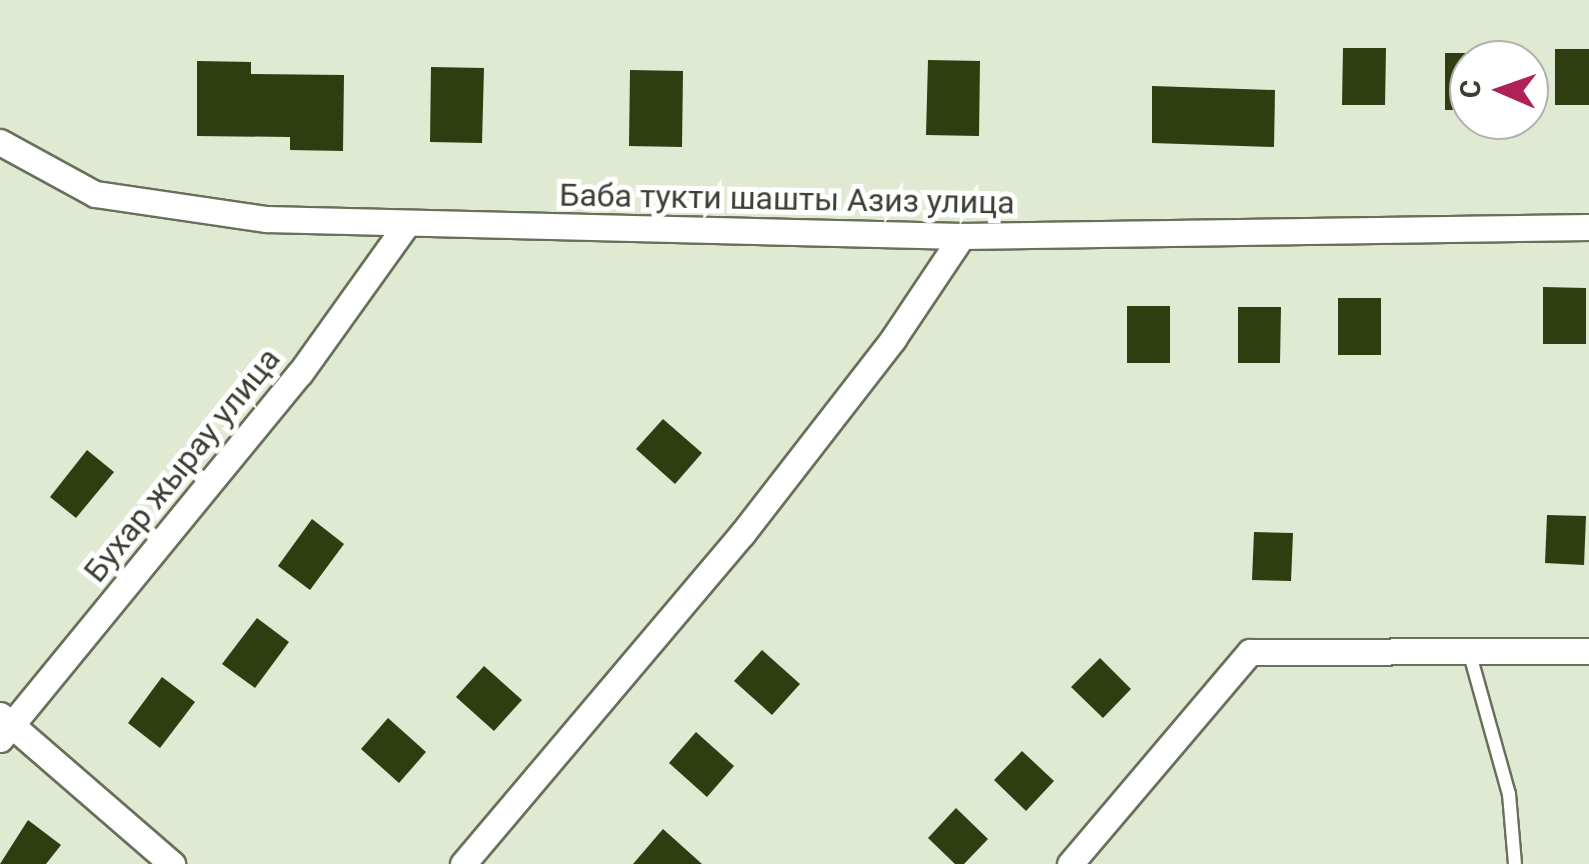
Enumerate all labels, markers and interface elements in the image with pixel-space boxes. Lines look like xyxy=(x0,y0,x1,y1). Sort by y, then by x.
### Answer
north arrow xyxy=(1449,40,1549,140)
text: С xyxy=(1454,79,1487,99)
street label: Баба тукти шашты Азиз улица xyxy=(559,176,1015,222)
street label: Бухар жырау улица xyxy=(76,340,288,590)

